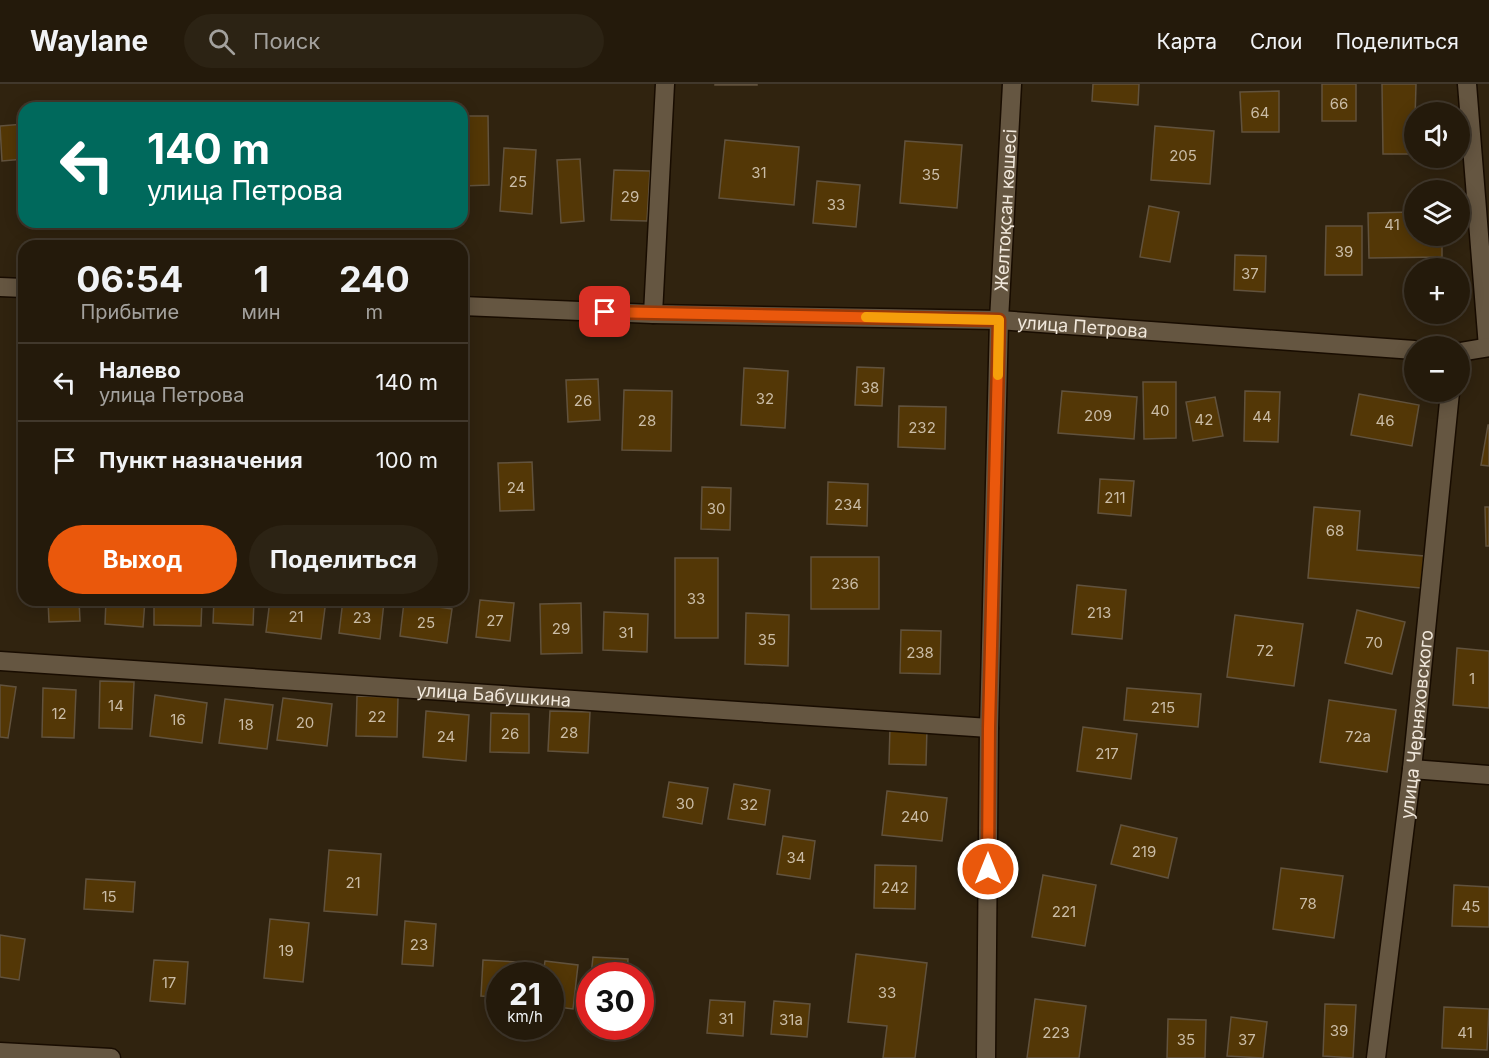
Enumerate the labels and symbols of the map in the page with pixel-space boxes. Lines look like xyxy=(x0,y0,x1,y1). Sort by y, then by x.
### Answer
house number: 66 xyxy=(1330,94,1348,113)
house number: 64 xyxy=(1251,103,1270,122)
street label: Желтоқсан көшесі xyxy=(990,129,1020,292)
house number: 205 xyxy=(1169,146,1197,165)
house number: 31 xyxy=(751,163,767,182)
house number: 35 xyxy=(922,165,940,184)
house number: 25 xyxy=(509,172,527,191)
house number: 29 xyxy=(621,187,639,206)
house number: 33 xyxy=(827,195,845,214)
house number: 41 xyxy=(1384,215,1400,234)
house number: 39 xyxy=(1335,242,1353,261)
house number: 37 xyxy=(1241,264,1259,283)
pin xyxy=(579,286,630,337)
street label: улица Петрова xyxy=(1017,311,1149,341)
house number: 38 xyxy=(861,378,879,397)
house number: 32 xyxy=(756,389,774,408)
house number: 26 xyxy=(574,391,592,410)
house number: 40 xyxy=(1150,401,1170,420)
house number: 209 xyxy=(1084,406,1112,425)
house number: 44 xyxy=(1252,407,1272,426)
house number: 42 xyxy=(1195,410,1213,429)
house number: 28 xyxy=(638,411,656,430)
house number: 46 xyxy=(1376,411,1395,430)
house number: 232 xyxy=(908,418,936,437)
house number: 24 xyxy=(507,478,525,497)
house number: 211 xyxy=(1104,488,1126,507)
house number: 234 xyxy=(834,495,862,514)
house number: 30 xyxy=(707,499,725,518)
house number: 68 xyxy=(1326,521,1344,540)
house number: 236 xyxy=(831,574,859,593)
house number: 33 xyxy=(687,589,705,608)
house number: 213 xyxy=(1087,603,1111,622)
house number: 21 xyxy=(288,607,304,626)
house number: 23 xyxy=(353,608,371,627)
house number: 27 xyxy=(486,611,504,630)
house number: 25 xyxy=(417,613,435,632)
house number: 29 xyxy=(552,619,570,638)
house number: 31 xyxy=(618,623,634,642)
street label: улица Черняховского xyxy=(1395,629,1436,820)
house number: 35 xyxy=(758,630,776,649)
house number: 70 xyxy=(1365,633,1383,652)
house number: 72 xyxy=(1256,641,1274,660)
house number: 238 xyxy=(906,643,934,662)
house number: 1 xyxy=(1469,669,1475,688)
street label: улица Бабушкина xyxy=(416,679,572,710)
house number: 14 xyxy=(108,696,124,715)
house number: 215 xyxy=(1151,698,1175,717)
house number: 12 xyxy=(51,704,67,723)
house number: 22 xyxy=(368,707,386,726)
house number: 16 xyxy=(170,710,186,729)
house number: 20 xyxy=(296,713,314,732)
house number: 18 xyxy=(238,715,254,734)
house number: 28 xyxy=(560,723,578,742)
house number: 26 xyxy=(501,724,519,743)
house number: 24 xyxy=(437,727,455,746)
house number: 72а xyxy=(1345,727,1371,746)
house number: 217 xyxy=(1095,744,1119,763)
house number: 30 xyxy=(676,794,694,813)
house number: 32 xyxy=(740,795,758,814)
house number: 240 xyxy=(901,807,929,826)
position arrow xyxy=(956,837,1020,901)
house number: 219 xyxy=(1132,842,1156,861)
house number: 34 xyxy=(787,848,805,867)
house number: 21 xyxy=(345,873,361,892)
house number: 242 xyxy=(881,878,909,897)
house number: 15 xyxy=(101,887,117,906)
house number: 78 xyxy=(1299,894,1317,913)
house number: 45 xyxy=(1462,897,1480,916)
house number: 221 xyxy=(1052,902,1076,921)
house number: 23 xyxy=(410,935,428,954)
house number: 19 xyxy=(278,941,294,960)
speed limit sign: 30 xyxy=(576,962,654,1040)
house number: 17 xyxy=(162,973,176,992)
house number: 33 xyxy=(878,983,896,1002)
house number: 31 xyxy=(718,1009,734,1028)
house number: 31а xyxy=(779,1010,803,1029)
house number: 39 xyxy=(1330,1021,1348,1040)
house number: 223 xyxy=(1042,1023,1070,1042)
house number: 41 xyxy=(1457,1023,1473,1042)
house number: 35 xyxy=(1177,1030,1195,1049)
house number: 37 xyxy=(1238,1030,1256,1049)

